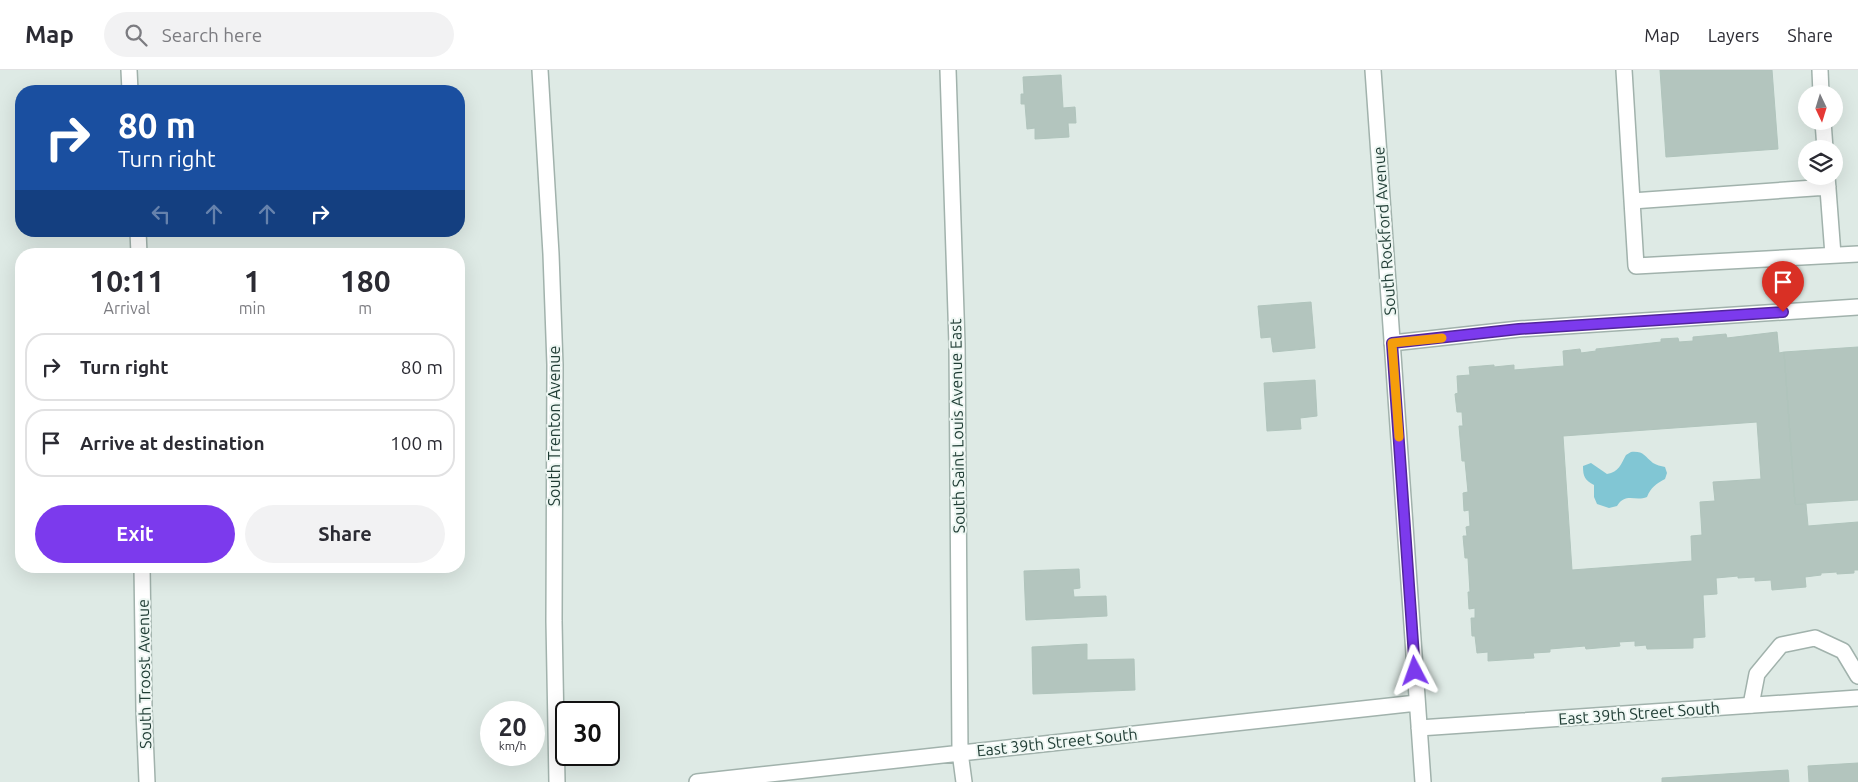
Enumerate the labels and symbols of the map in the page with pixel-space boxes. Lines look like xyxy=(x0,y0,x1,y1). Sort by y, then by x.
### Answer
north arrow xyxy=(1798,85,1842,130)
street label: South Rockford Avenue xyxy=(1369,146,1399,316)
pin xyxy=(1762,261,1804,312)
street label: South Saint Louis Avenue East xyxy=(946,318,968,533)
street label: South Trenton Avenue xyxy=(545,346,563,506)
street label: South Troost Avenue xyxy=(134,599,154,749)
position arrow xyxy=(1388,644,1440,696)
street label: East 39th Street South xyxy=(1558,698,1720,728)
speed limit sign: 30 xyxy=(555,701,620,766)
street label: East 39th Street South xyxy=(976,725,1138,759)

